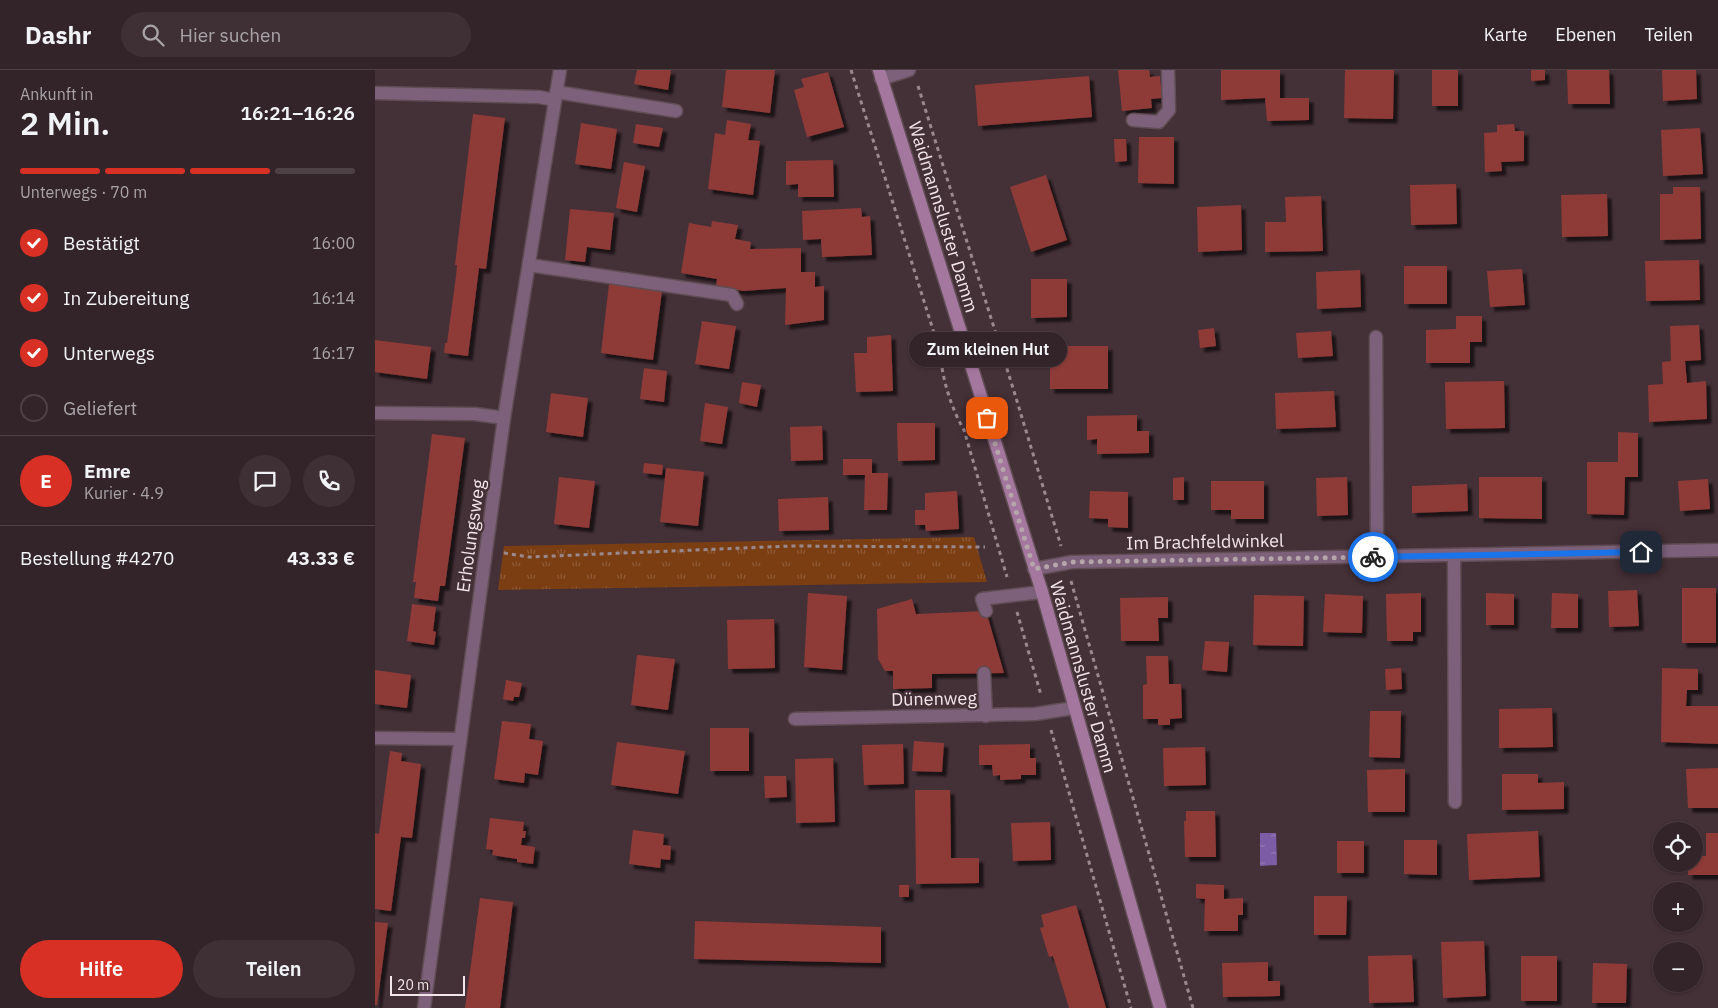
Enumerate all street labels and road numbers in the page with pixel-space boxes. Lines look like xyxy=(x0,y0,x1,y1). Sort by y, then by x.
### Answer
street label: Waidmannsluster Damm xyxy=(903,118,984,315)
street label: Erholungsweg xyxy=(451,477,490,594)
street label: Im Brachfeldwinkel xyxy=(1126,529,1284,554)
street label: Waidmannsluster Damm xyxy=(1045,578,1122,776)
street label: Dünenweg xyxy=(891,686,978,711)

